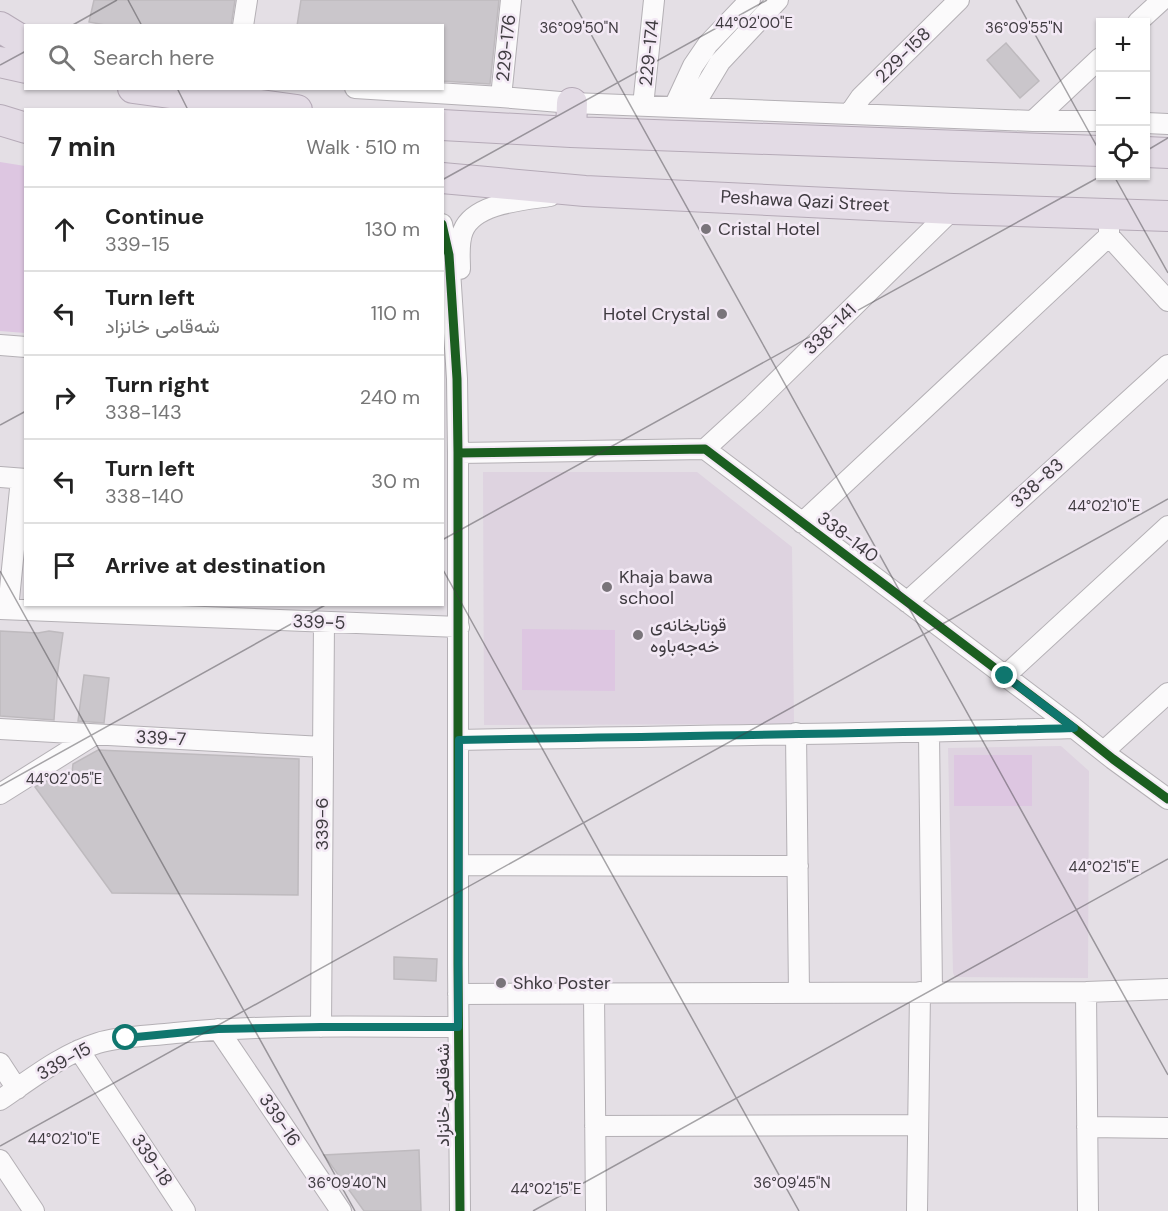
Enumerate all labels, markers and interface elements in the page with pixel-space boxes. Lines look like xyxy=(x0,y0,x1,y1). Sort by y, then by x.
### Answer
street label: 229-176 xyxy=(491,13,521,83)
text: 44°02'00"E xyxy=(715,13,793,33)
text: 36°09'50"N xyxy=(539,18,619,38)
text: 36°09'55"N xyxy=(985,18,1063,38)
map controls xyxy=(1096,18,1150,180)
button: + xyxy=(1096,18,1150,72)
street label: 229-174 xyxy=(634,19,664,87)
street label: 229-158 xyxy=(870,22,936,88)
search box xyxy=(24,24,444,90)
icon: search xyxy=(45,41,78,74)
text: Search here xyxy=(93,43,214,72)
button: − xyxy=(1096,72,1150,126)
button: locate xyxy=(1096,126,1150,180)
text: 7 min xyxy=(48,130,116,164)
text: Walk · 510 m xyxy=(306,134,420,160)
street label: Peshawa Qazi Street xyxy=(720,185,890,217)
text: Continue xyxy=(105,202,204,231)
icon: ahead xyxy=(48,213,81,246)
text: 130 m xyxy=(365,216,420,242)
place label: Cristal Hotel xyxy=(718,217,820,241)
marker: Cristal Hotel xyxy=(699,222,713,236)
text: 339-15 xyxy=(105,231,170,257)
text: Turn left xyxy=(105,283,195,312)
icon: left xyxy=(48,297,81,330)
street label: 338-141 xyxy=(799,298,861,360)
text: 110 m xyxy=(371,300,420,326)
place label: Hotel Crystal xyxy=(603,302,710,326)
marker: Hotel Crystal xyxy=(715,307,729,321)
text: شەقامی خانزاد xyxy=(105,313,220,339)
text: Turn right xyxy=(105,370,210,399)
icon: right xyxy=(48,381,81,414)
text: 240 m xyxy=(360,384,420,410)
text: 338-143 xyxy=(105,399,182,425)
street label: 338-83 xyxy=(1005,453,1069,513)
text: Turn left xyxy=(105,454,195,483)
icon: left xyxy=(48,465,81,498)
text: 30 m xyxy=(371,468,420,494)
text: 338-140 xyxy=(105,483,184,509)
text: 44°02'10"E xyxy=(1068,496,1140,516)
street label: 338-140 xyxy=(813,506,883,568)
icon: arrive xyxy=(48,549,81,582)
text: Arrive at destination xyxy=(105,551,326,580)
place label: Khaja bawa school xyxy=(619,565,713,610)
marker: Khaja bawa school xyxy=(600,580,614,594)
street label: 339-5 xyxy=(292,609,346,635)
place label: قوتابخانەی خەجەباوە xyxy=(650,613,726,658)
marker: قوتابخانەی خەجەباوە xyxy=(631,628,645,642)
route end xyxy=(991,662,1017,688)
street label: 339-7 xyxy=(135,725,187,751)
text: 44°02'05"E xyxy=(26,769,102,789)
street label: 339-6 xyxy=(310,797,334,851)
text: 44°02'15"E xyxy=(1069,857,1139,877)
place label: Shko Poster xyxy=(513,971,611,995)
marker: Shko Poster xyxy=(494,976,508,990)
route start xyxy=(112,1024,138,1050)
street label: 339-15 xyxy=(33,1036,95,1086)
street label: شەقامی خانزاد xyxy=(431,1043,455,1147)
street label: 339-16 xyxy=(254,1089,306,1151)
text: 44°02'10"E xyxy=(28,1129,100,1149)
street label: 339-18 xyxy=(126,1129,178,1191)
text: 36°09'40"N xyxy=(308,1173,386,1193)
text: 36°09'45"N xyxy=(753,1173,831,1193)
text: 44°02'15"E xyxy=(511,1179,581,1199)

